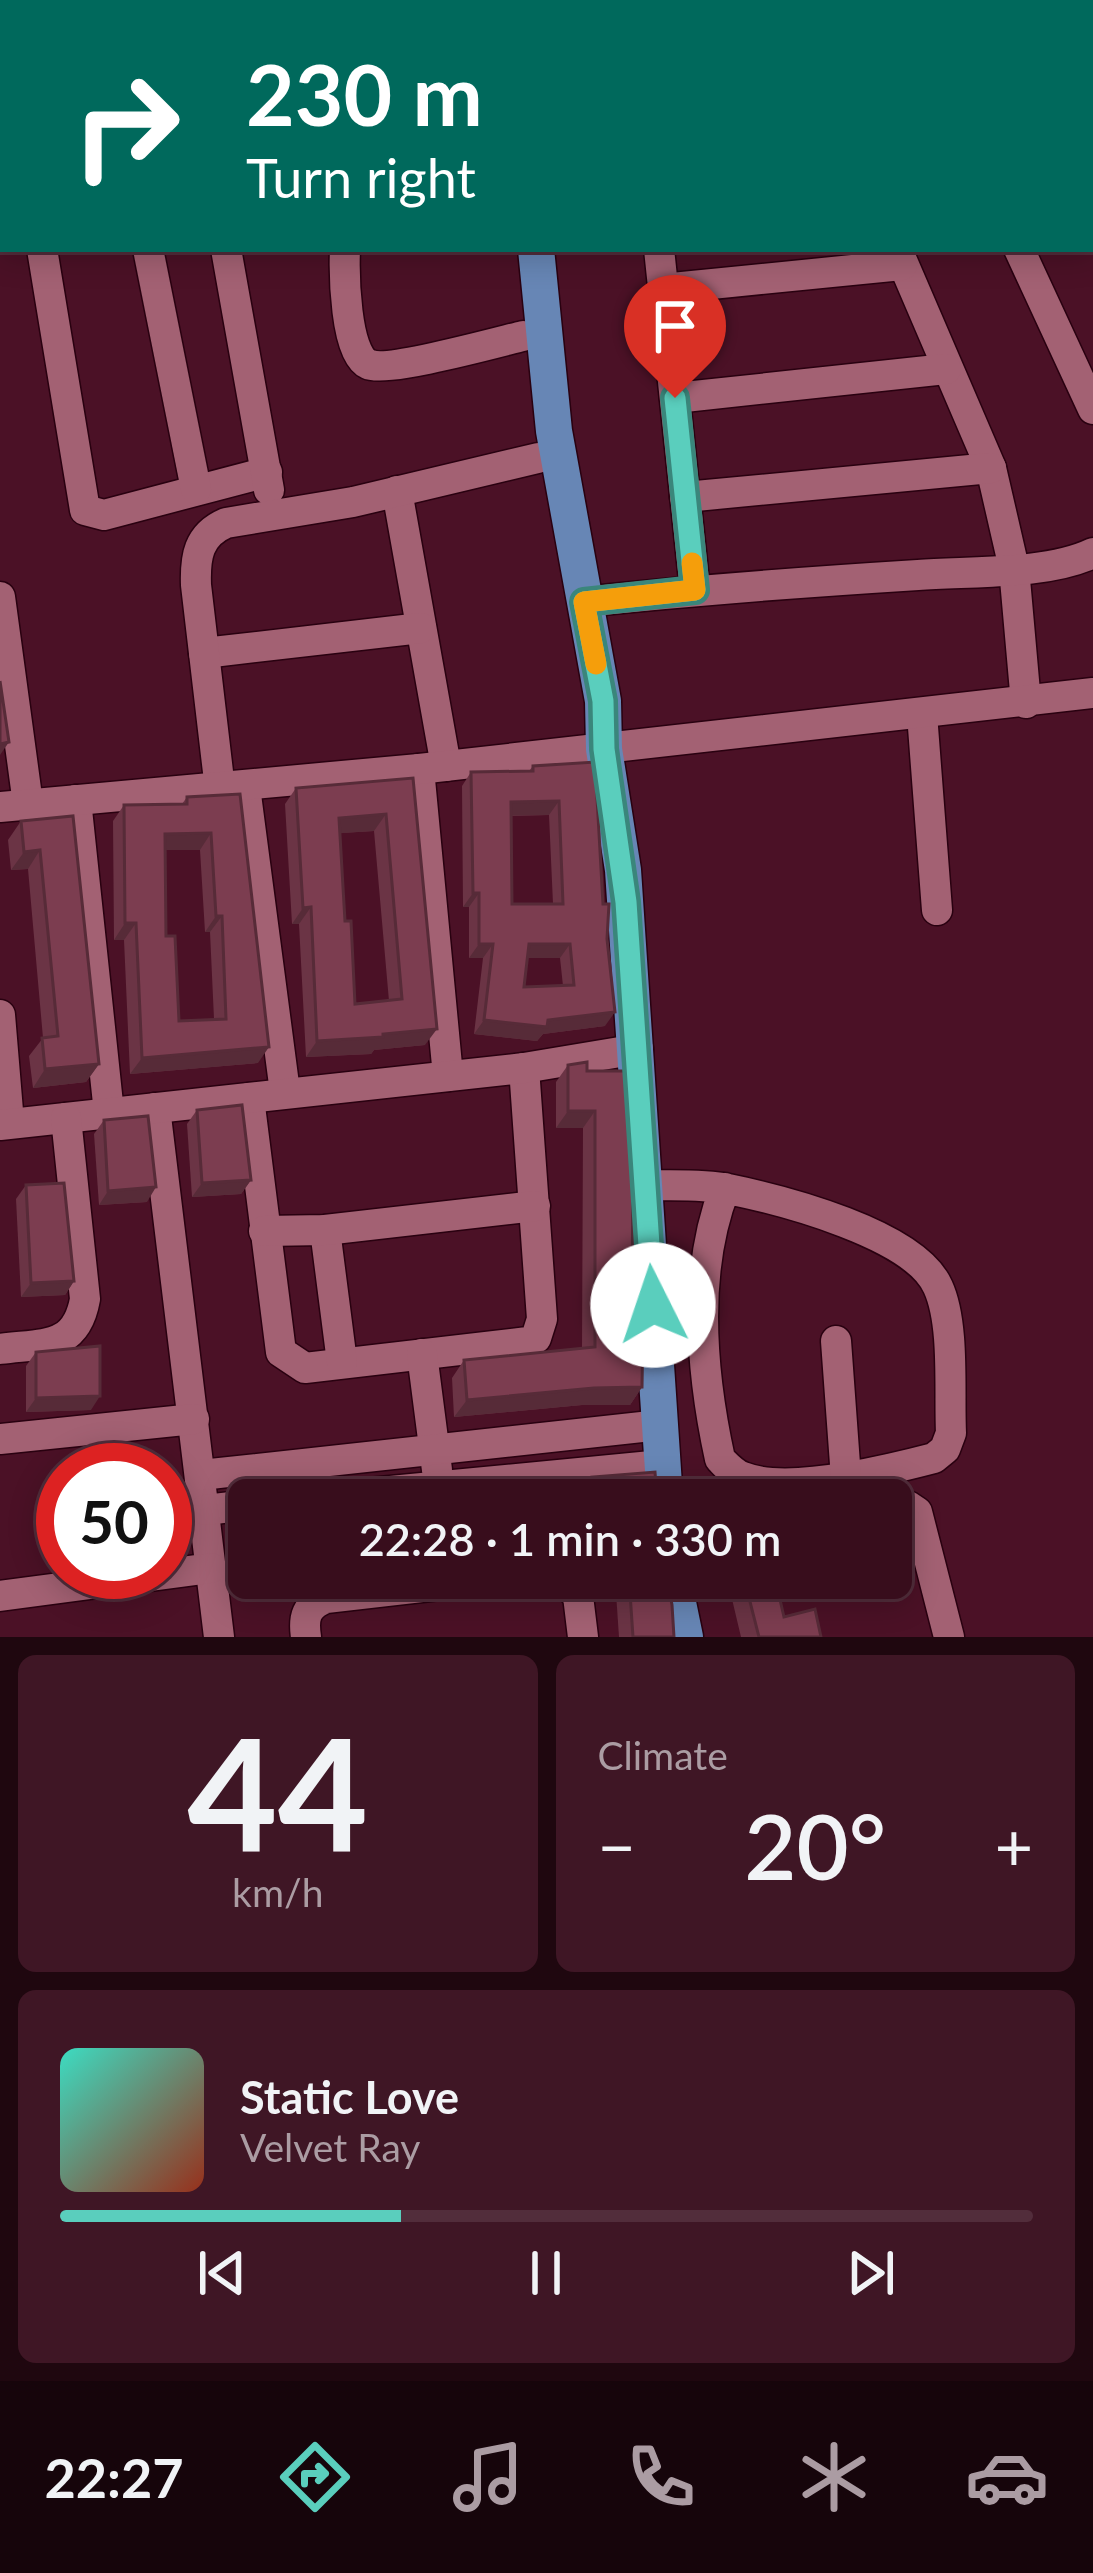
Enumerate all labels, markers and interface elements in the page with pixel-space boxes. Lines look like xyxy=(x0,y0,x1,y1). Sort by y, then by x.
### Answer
text: 230 m xyxy=(246,43,483,144)
icon: right xyxy=(48,48,204,204)
text: Turn right xyxy=(246,145,476,210)
pin xyxy=(624,275,726,398)
icon: arrive xyxy=(642,293,708,359)
position arrow xyxy=(590,1242,716,1368)
speed limit sign: 50 xyxy=(36,1443,192,1599)
text: 22:28 · 1 min · 330 m xyxy=(359,1512,781,1566)
text: 44 xyxy=(187,1697,368,1884)
text: Climate xyxy=(598,1732,728,1778)
text: 20° xyxy=(744,1791,886,1899)
text: − xyxy=(598,1806,636,1885)
text: + xyxy=(995,1806,1033,1885)
text: km/h xyxy=(232,1869,323,1915)
text: Static Love xyxy=(240,2070,459,2124)
text: Velvet Ray xyxy=(240,2124,420,2170)
icon: previous xyxy=(189,2240,255,2306)
icon: pause xyxy=(513,2240,579,2306)
icon: next xyxy=(838,2240,904,2306)
icon: directions xyxy=(273,2435,357,2519)
icon: music xyxy=(446,2435,530,2519)
icon: phone xyxy=(619,2435,703,2519)
icon: climate xyxy=(792,2435,876,2519)
icon: car xyxy=(965,2435,1049,2519)
text: 22:27 xyxy=(44,2445,184,2510)

